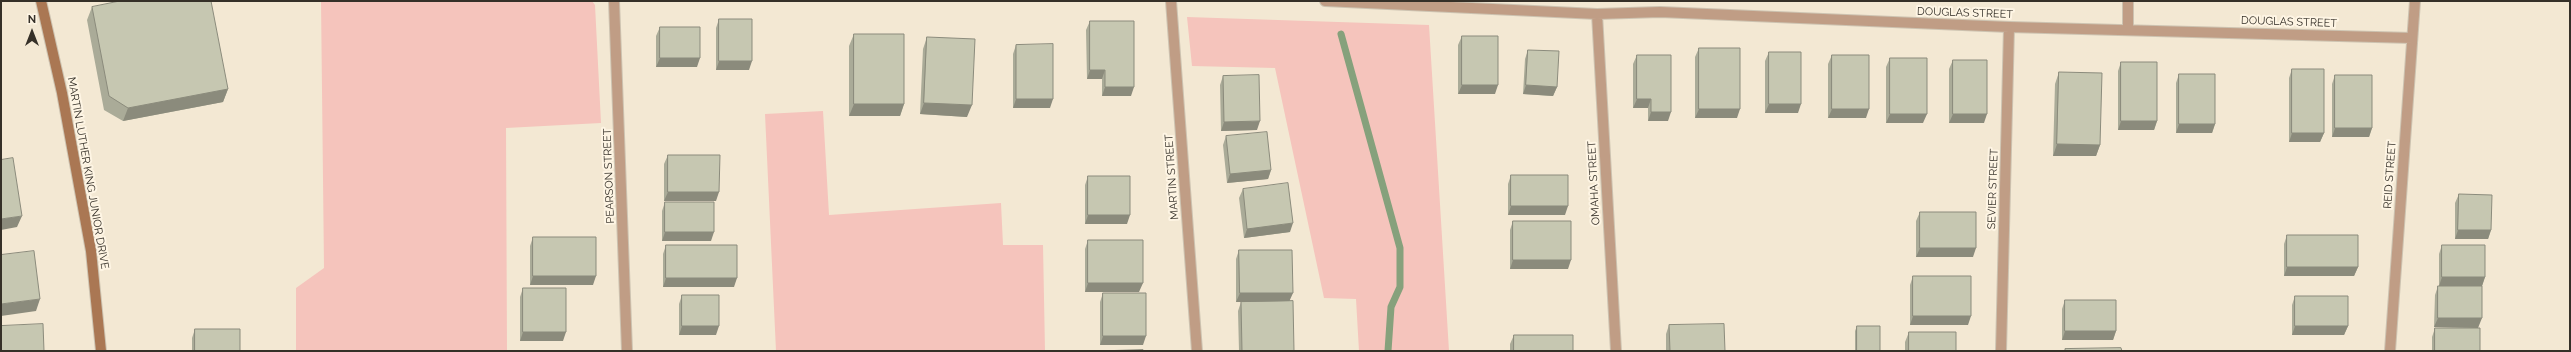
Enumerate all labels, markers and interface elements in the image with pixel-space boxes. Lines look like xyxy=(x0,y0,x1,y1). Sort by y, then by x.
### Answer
street label: DOUGLAS STREET xyxy=(1917,5,2013,21)
north arrow xyxy=(12,12,52,52)
text: N xyxy=(28,13,36,26)
street label: DOUGLAS STREET xyxy=(2241,14,2337,30)
street label: MARTIN LUTHER KING JUNIOR DRIVE xyxy=(65,76,111,270)
street label: PEARSON STREET xyxy=(601,128,617,224)
street label: MARTIN STREET xyxy=(1162,134,1182,220)
street label: OMAHA STREET xyxy=(1585,141,1603,225)
street label: REID STREET xyxy=(2381,141,2399,209)
street label: SEVIER STREET xyxy=(1985,148,2001,230)

